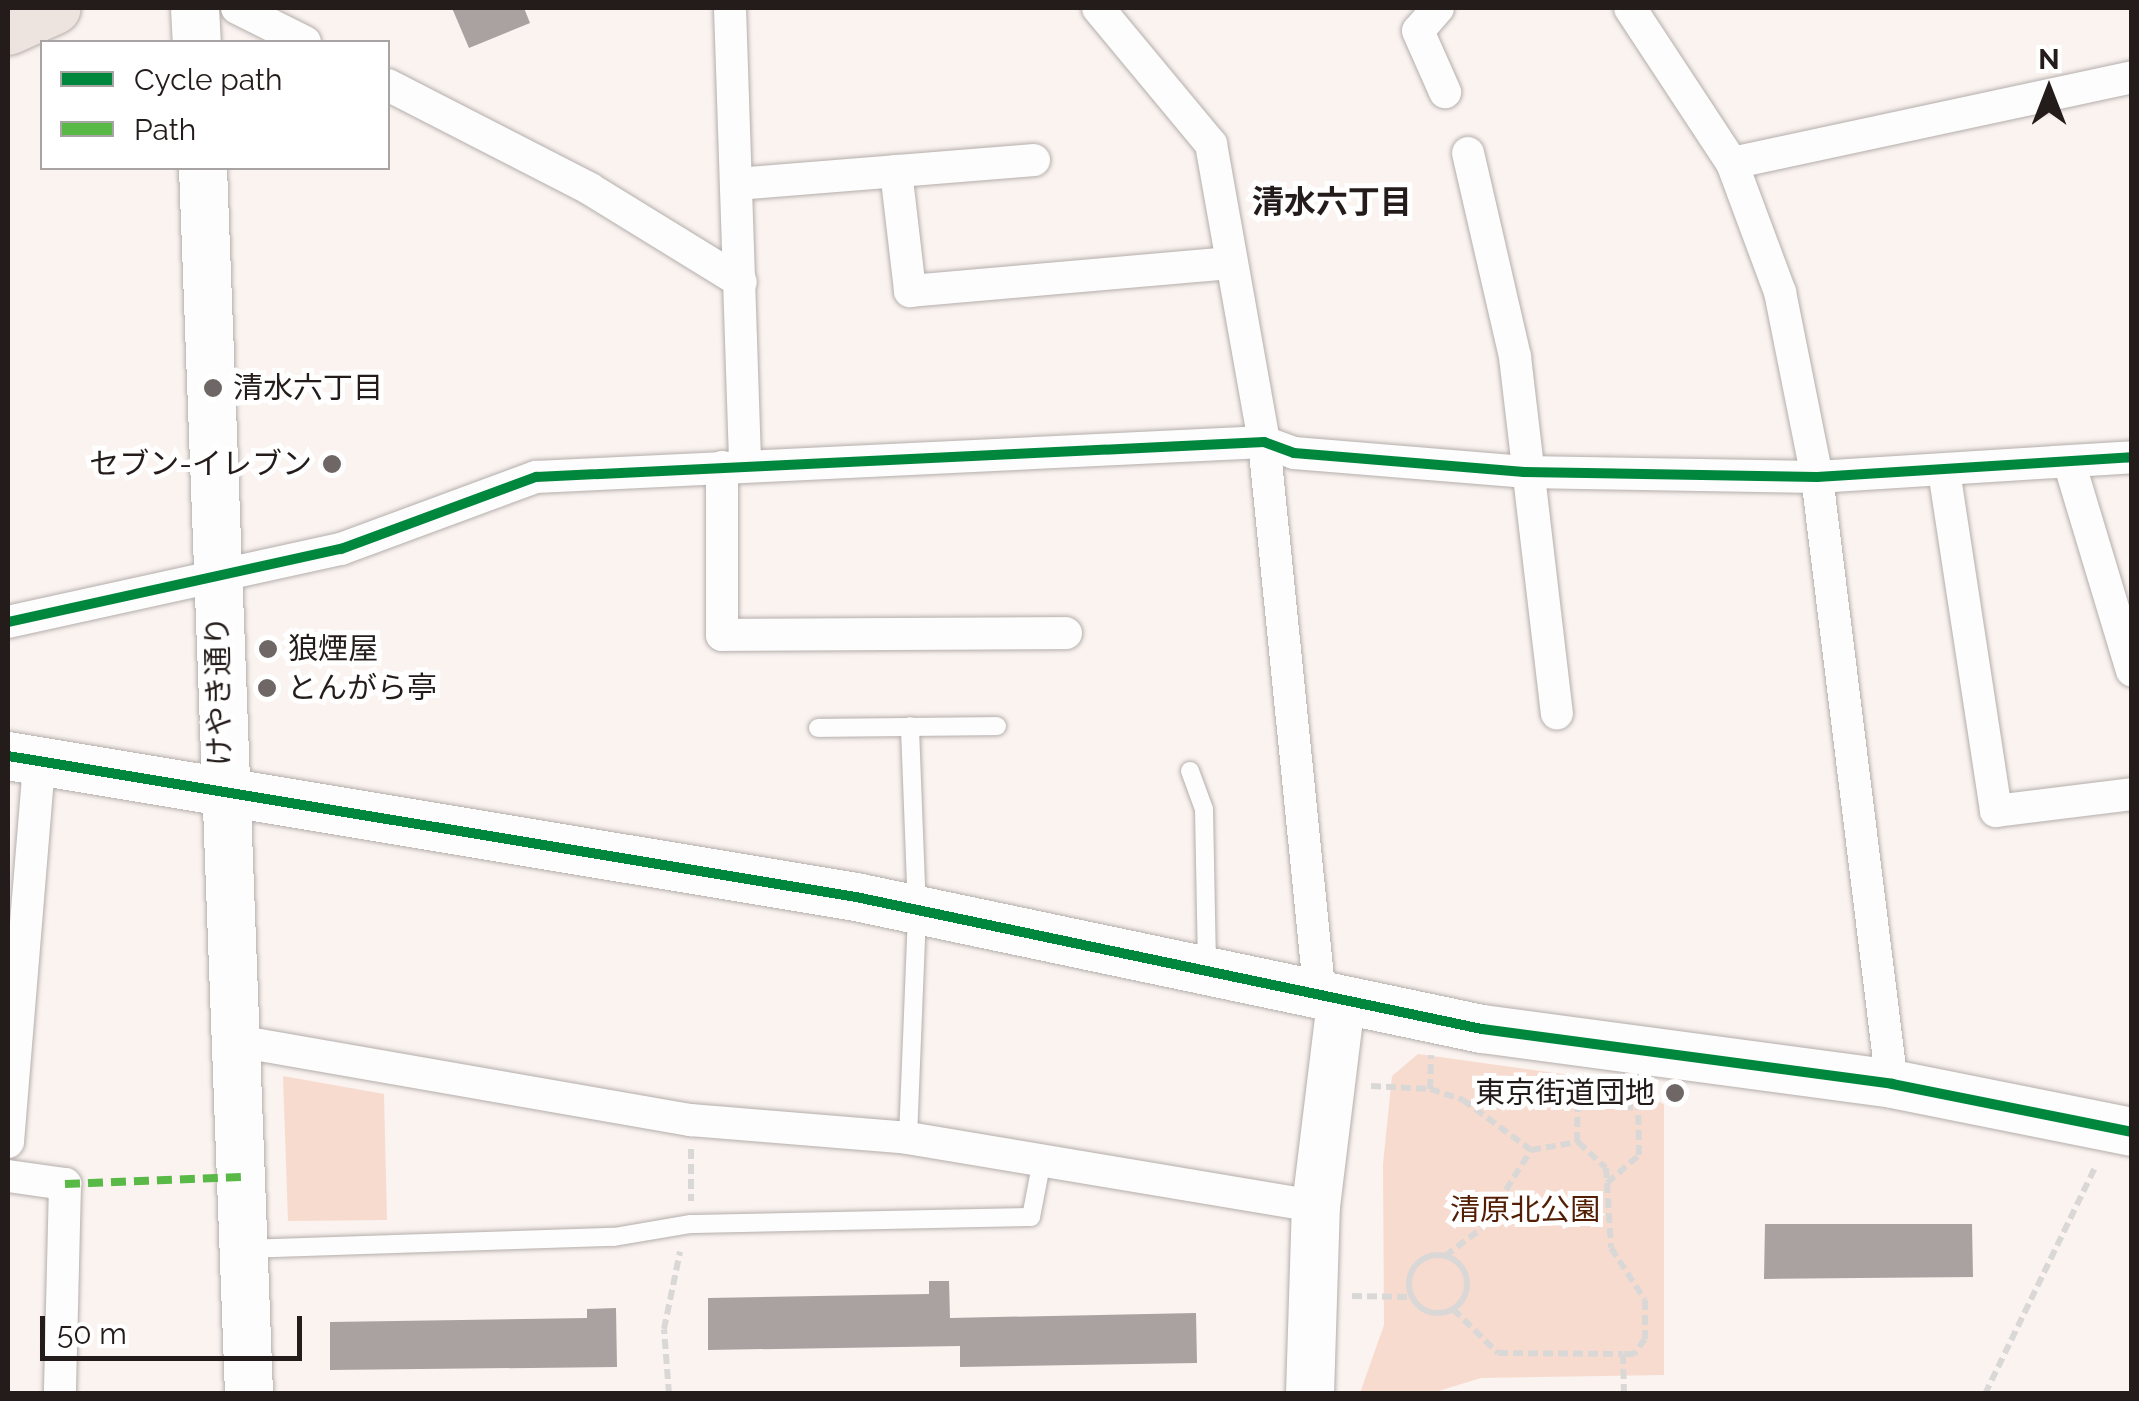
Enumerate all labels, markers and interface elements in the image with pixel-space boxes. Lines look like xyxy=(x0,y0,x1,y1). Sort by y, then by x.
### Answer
legend xyxy=(40,40,390,170)
north arrow xyxy=(1999,40,2099,140)
text: N xyxy=(2038,43,2060,76)
text: Cycle path xyxy=(134,62,282,97)
text: Path xyxy=(134,112,196,147)
district label: 清水六丁目 xyxy=(1252,183,1412,221)
place label: 清水六丁目 xyxy=(233,370,383,406)
marker: 清水六丁目 xyxy=(202,377,224,399)
place label: セブン-イレブン xyxy=(89,446,312,482)
marker: セブン-イレブン xyxy=(321,453,343,475)
street label: けやき通り xyxy=(200,616,238,766)
place label: 狼煙屋 xyxy=(288,631,378,667)
marker: 狼煙屋 xyxy=(257,638,279,660)
place label: とんがら亭 xyxy=(287,670,437,706)
marker: とんがら亭 xyxy=(256,677,278,699)
place label: 東京街道団地 xyxy=(1475,1075,1655,1111)
marker: 東京街道団地 xyxy=(1664,1082,1686,1104)
park label: 清原北公園 xyxy=(1450,1192,1600,1228)
scale bar xyxy=(45,1296,308,1358)
text: 50 m xyxy=(57,1316,127,1351)

